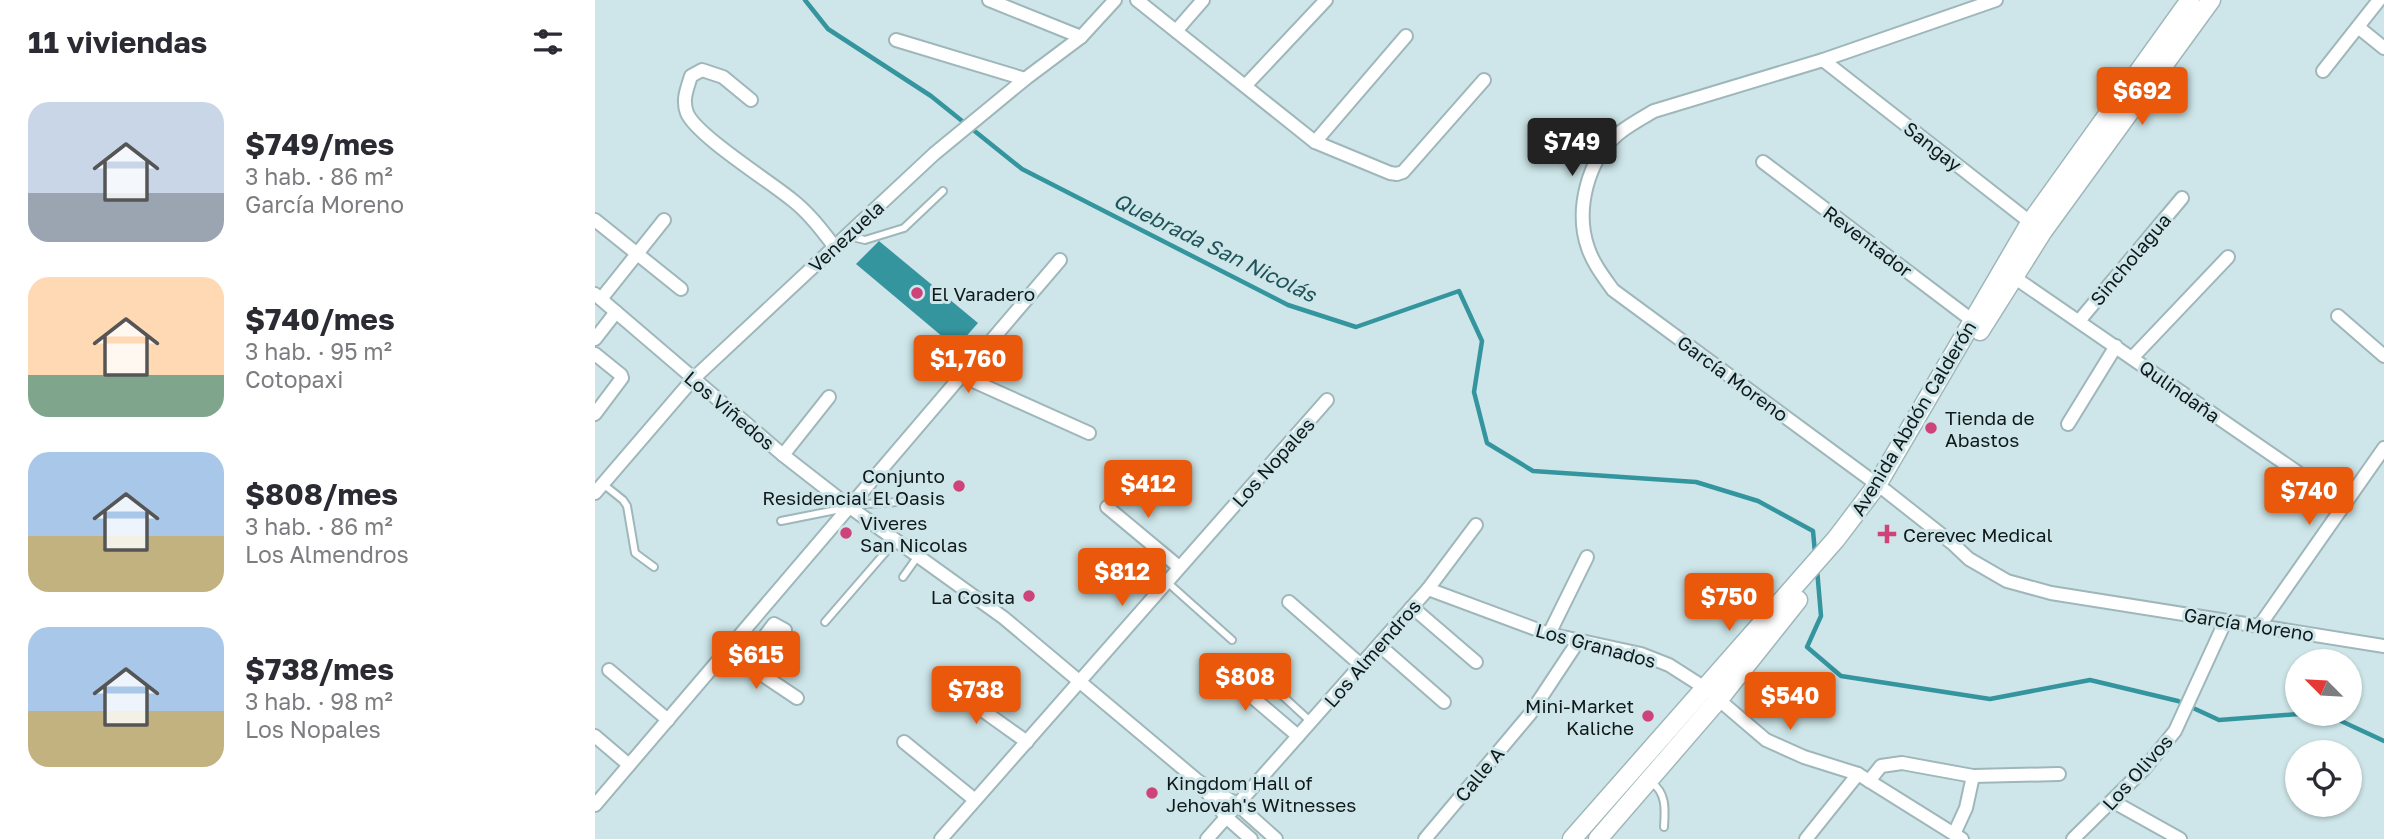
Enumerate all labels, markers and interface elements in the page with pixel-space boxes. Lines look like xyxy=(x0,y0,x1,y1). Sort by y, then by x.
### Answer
icon: filters xyxy=(529,23,567,61)
text: 11 viviendas xyxy=(28,24,207,60)
pin: $692 xyxy=(2101,68,2183,127)
text: $692 xyxy=(2113,76,2171,104)
street label: Sangay xyxy=(1899,116,1967,176)
pin: $749 xyxy=(1531,118,1613,178)
text: $749/mes xyxy=(245,126,394,162)
text: $749 xyxy=(1544,127,1600,155)
icon: home xyxy=(84,130,168,214)
text: 3 hab. · 86 m² xyxy=(245,162,393,190)
water label: Quebrada San Nicolás xyxy=(1110,187,1321,308)
text: García Moreno xyxy=(245,190,404,218)
street label: Venezuela xyxy=(804,195,888,277)
street label: Reventador xyxy=(1819,200,1917,282)
street label: Sincholagua xyxy=(2085,208,2175,310)
place label: El Varadero xyxy=(931,282,1035,305)
marker: El Varadero xyxy=(909,285,925,301)
text: $740/mes xyxy=(245,301,395,337)
icon: home xyxy=(84,305,168,389)
street label: Avenida Abdón Calderón xyxy=(1846,316,1980,520)
street label: García Moreno xyxy=(1673,330,1793,426)
pin: $1,760 xyxy=(911,336,1025,395)
text: 3 hab. · 95 m² xyxy=(245,337,392,365)
text: $1,760 xyxy=(930,344,1006,372)
street label: Qulindaña xyxy=(2135,355,2225,427)
text: Cotopaxi xyxy=(245,365,343,393)
street label: Los Viñedos xyxy=(680,366,780,454)
place label: Tienda de Abastos xyxy=(1945,406,2034,451)
street label: Los Nopales xyxy=(1227,413,1319,511)
marker: Tienda de Abastos xyxy=(1923,420,1939,436)
pin: $412 xyxy=(1107,461,1189,520)
place label: Conjunto Residencial El Oasis xyxy=(762,464,945,509)
pin: $740 xyxy=(2268,468,2350,527)
text: $412 xyxy=(1120,469,1176,497)
text: $808/mes xyxy=(245,476,398,512)
text: $740 xyxy=(2280,476,2338,504)
marker: Conjunto Residencial El Oasis xyxy=(951,478,967,494)
icon: home xyxy=(84,480,168,564)
place label: Viveres San Nicolas xyxy=(860,511,968,556)
text: 3 hab. · 86 m² xyxy=(245,512,393,540)
place label: Cerevec Medical xyxy=(1903,523,2053,546)
marker: Cerevec Medical xyxy=(1877,524,1897,544)
marker: Viveres San Nicolas xyxy=(838,525,854,541)
text: Los Almendros xyxy=(245,540,409,568)
pin: $812 xyxy=(1081,548,1163,608)
text: $812 xyxy=(1094,557,1150,585)
pin: $750 xyxy=(1688,574,1770,633)
text: $750 xyxy=(1701,582,1757,610)
place label: La Cosita xyxy=(931,585,1015,608)
marker: La Cosita xyxy=(1021,588,1037,604)
street label: Los Almendros xyxy=(1319,594,1425,712)
street label: García Moreno xyxy=(2182,602,2316,646)
street label: Los Granados xyxy=(1533,618,1659,672)
pin: $615 xyxy=(715,632,797,691)
text: $615 xyxy=(728,640,784,668)
north arrow xyxy=(2285,649,2363,726)
map controls xyxy=(2285,649,2362,817)
text: $738/mes xyxy=(245,651,394,687)
pin: $808 xyxy=(1204,654,1286,713)
icon: home xyxy=(84,655,168,739)
text: $808 xyxy=(1215,662,1275,690)
pin: $738 xyxy=(935,666,1017,726)
pin: $540 xyxy=(1749,672,1831,732)
text: $738 xyxy=(948,675,1004,703)
text: $540 xyxy=(1761,681,1819,709)
text: 3 hab. · 98 m² xyxy=(245,687,393,715)
place label: Mini-Market Kaliche xyxy=(1525,694,1634,739)
marker: Mini-Market Kaliche xyxy=(1640,708,1656,724)
text: Los Nopales xyxy=(245,715,381,743)
street label: Los Olivos xyxy=(2097,729,2177,815)
button: locate xyxy=(2285,740,2362,817)
street label: Calle A xyxy=(1450,742,1509,806)
place label: Kingdom Hall of Jehovah's Witnesses xyxy=(1166,771,1356,816)
marker: Kingdom Hall of Jehovah's Witnesses xyxy=(1144,785,1160,801)

